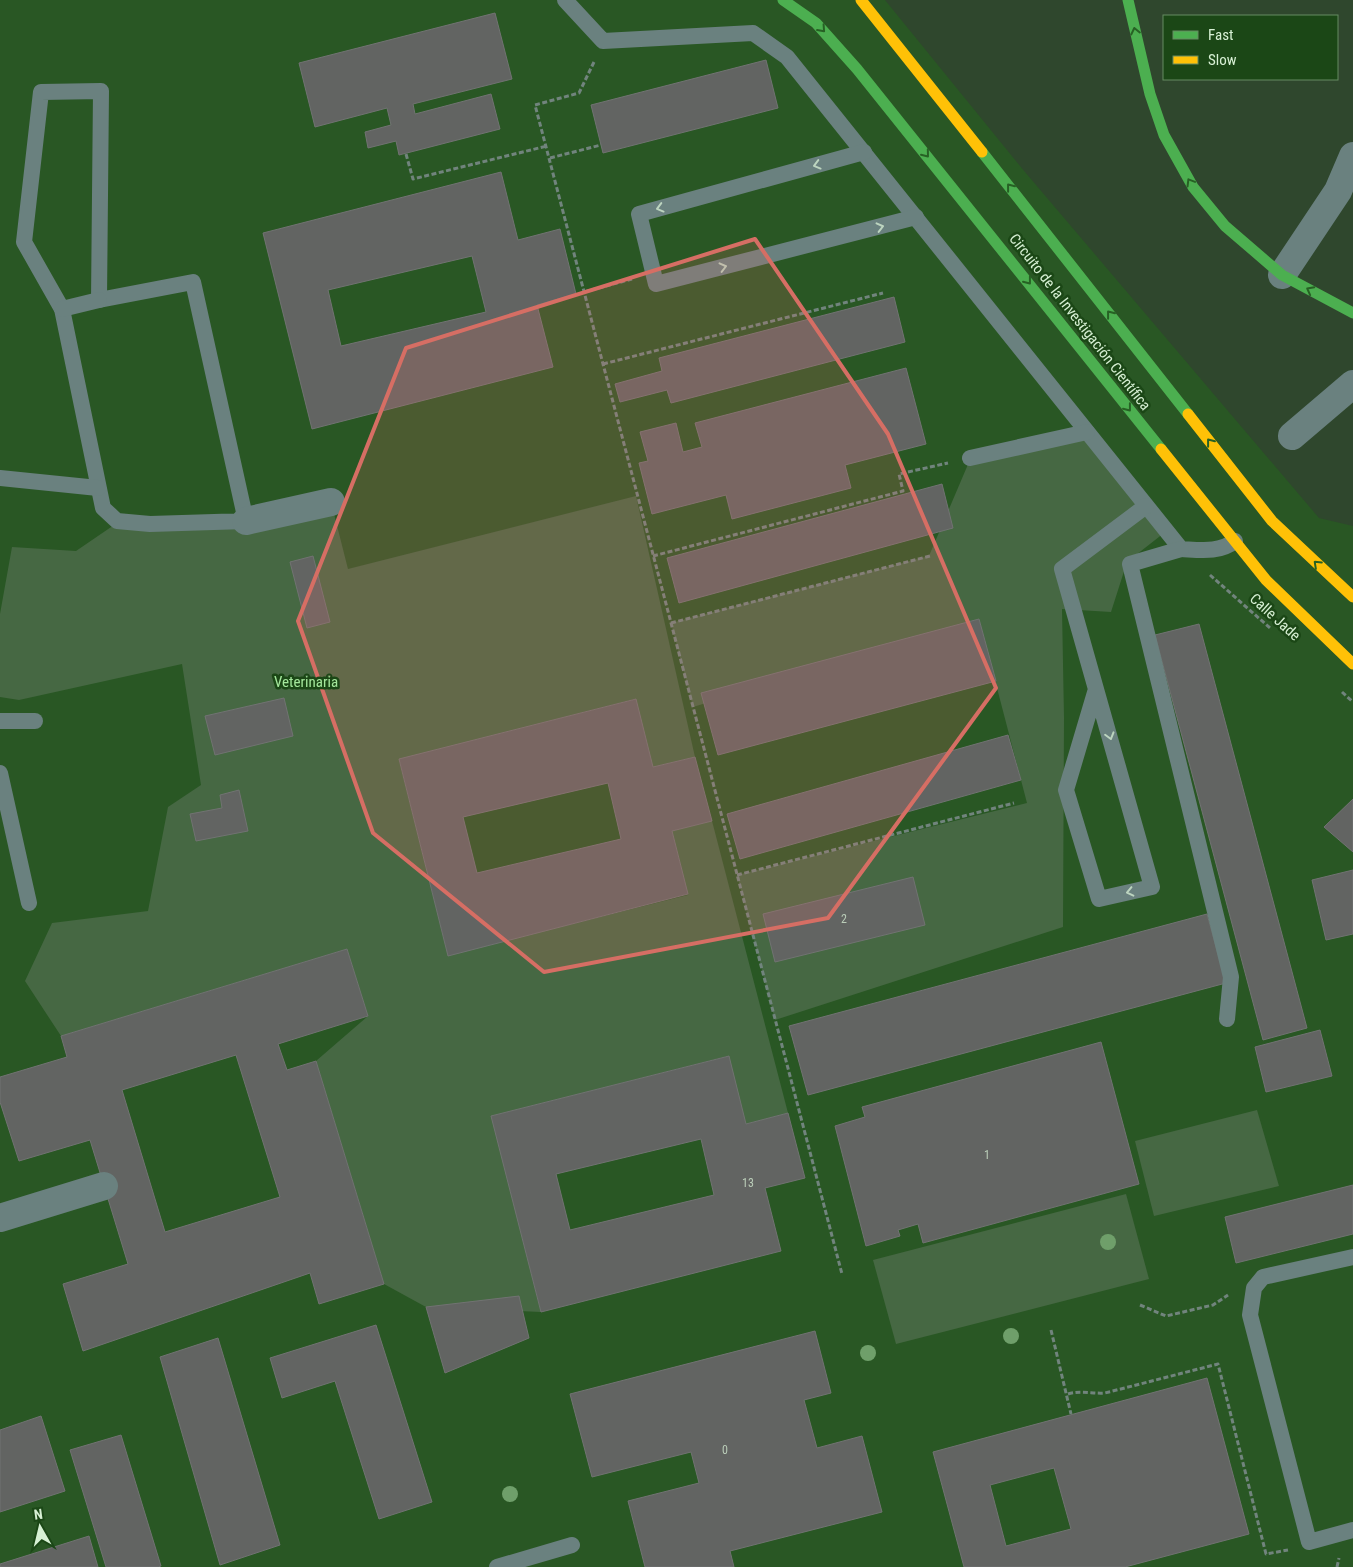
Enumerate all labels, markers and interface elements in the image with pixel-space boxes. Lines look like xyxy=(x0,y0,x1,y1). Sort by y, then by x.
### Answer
legend xyxy=(1163,15,1338,80)
one-way arrow xyxy=(816,24,825,33)
text: Fast xyxy=(1208,26,1233,44)
one-way arrow xyxy=(1130,27,1141,35)
text: Slow xyxy=(1208,51,1237,69)
one-way arrow xyxy=(920,148,928,157)
one-way arrow xyxy=(812,159,821,170)
one-way arrow xyxy=(1187,179,1197,188)
one-way arrow xyxy=(1006,183,1015,192)
one-way arrow xyxy=(655,202,664,213)
one-way arrow xyxy=(875,222,883,232)
street label: Circuito de la Investigación Científica xyxy=(1005,230,1155,414)
one-way arrow xyxy=(718,262,727,273)
one-way arrow xyxy=(1022,275,1030,284)
one-way arrow xyxy=(1306,286,1315,296)
one-way arrow xyxy=(1106,311,1115,320)
one-way arrow xyxy=(1123,402,1131,411)
one-way arrow xyxy=(1207,439,1216,448)
one-way arrow xyxy=(1314,561,1323,570)
street label: Calle Jade xyxy=(1246,590,1304,644)
park label: Veterinaria xyxy=(274,673,338,691)
one-way arrow xyxy=(1104,732,1114,740)
one-way arrow xyxy=(1125,886,1134,897)
house number: 2 xyxy=(841,912,847,926)
house number: 1 xyxy=(984,1148,990,1162)
house number: 13 xyxy=(742,1176,754,1190)
house number: 0 xyxy=(722,1443,728,1457)
north arrow xyxy=(15,1502,65,1552)
text: N xyxy=(33,1506,44,1523)

